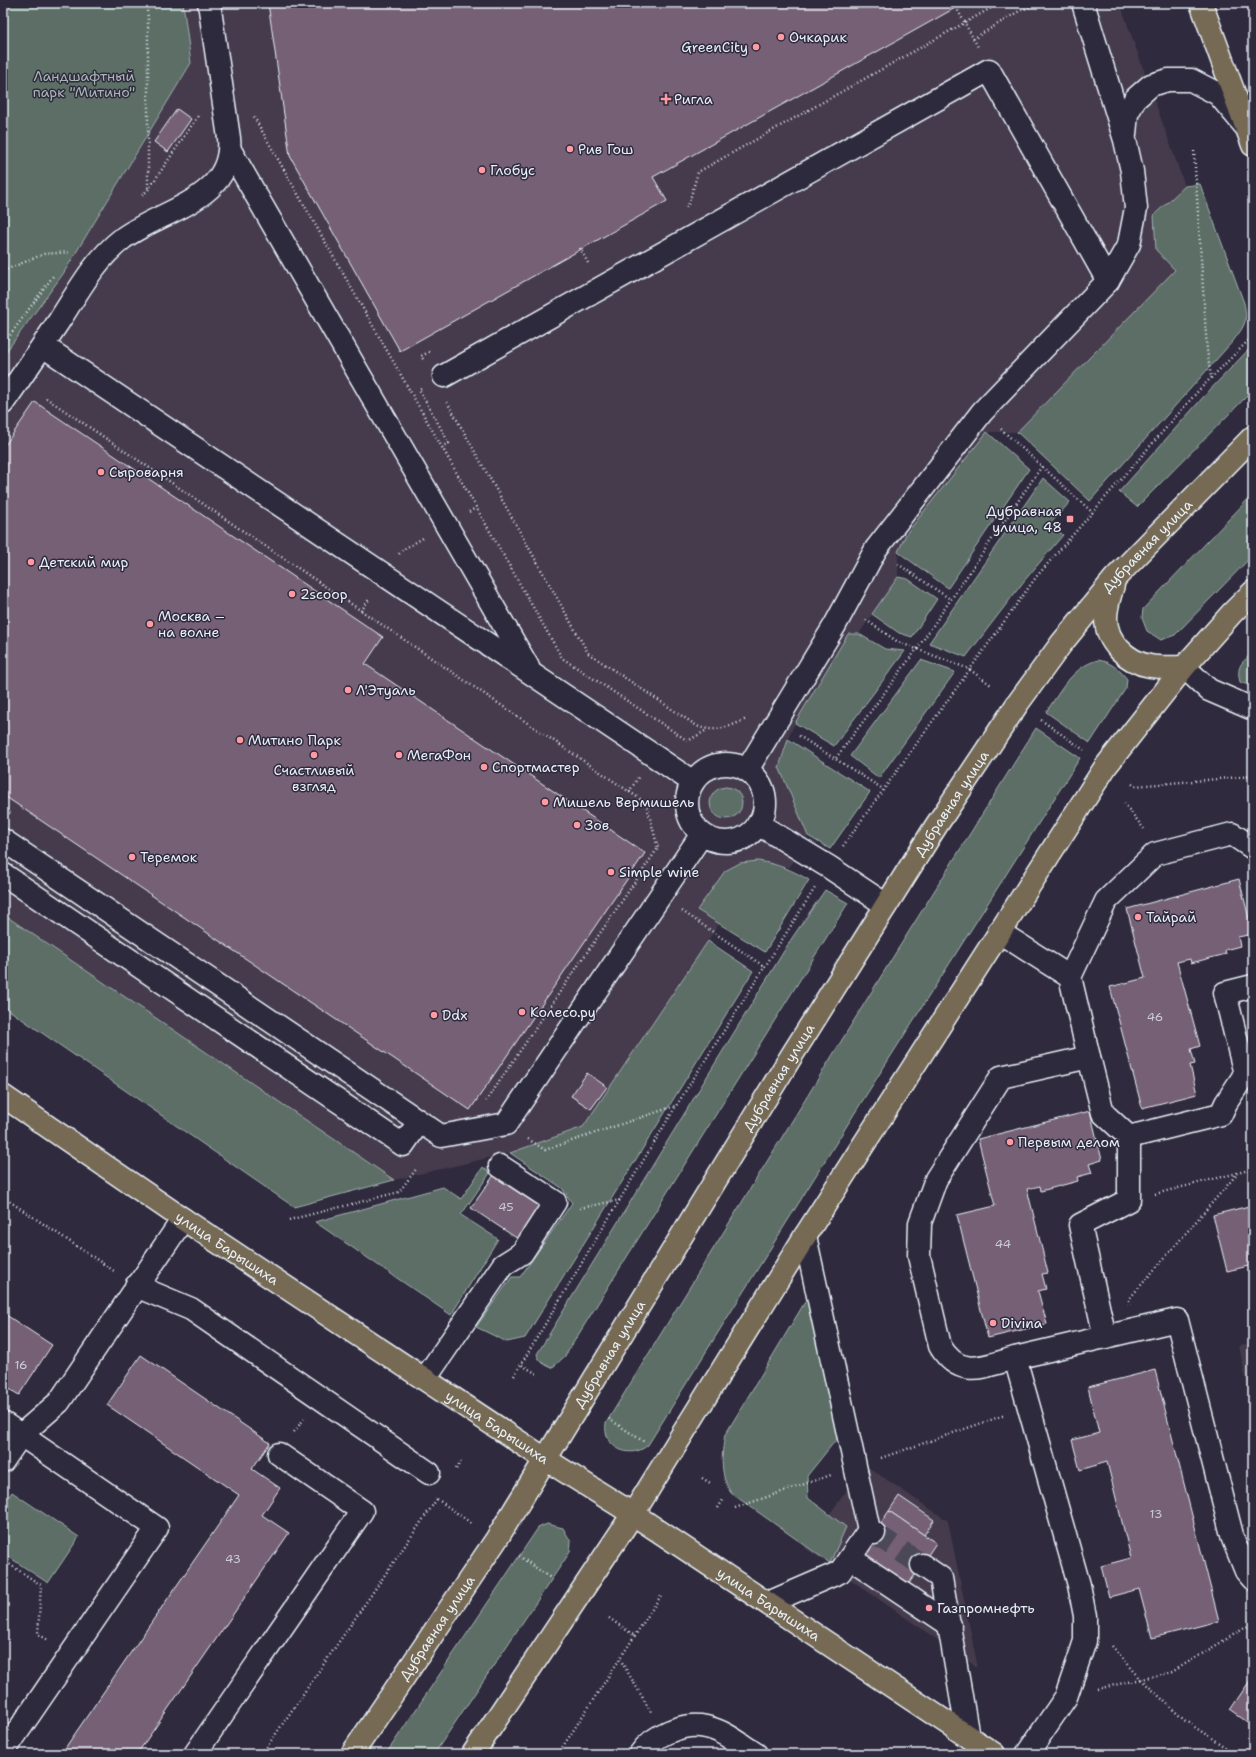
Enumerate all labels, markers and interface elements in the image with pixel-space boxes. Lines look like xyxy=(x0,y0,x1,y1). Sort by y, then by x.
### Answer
place label: Очкарик xyxy=(789,28,848,46)
marker: Очкарик xyxy=(776,32,786,42)
place label: GreenCity xyxy=(681,38,748,56)
marker: GreenCity xyxy=(751,42,761,52)
park label: Ландшафтный парк "Митино" xyxy=(33,67,135,101)
place label: Ригла xyxy=(674,90,713,108)
marker: Ригла xyxy=(661,94,671,104)
place label: Рив Гош xyxy=(578,140,633,158)
marker: Рив Гош xyxy=(565,144,575,154)
place label: Глобус xyxy=(490,161,535,179)
marker: Глобус xyxy=(477,165,487,175)
place label: Сыроварня xyxy=(109,463,184,481)
marker: Сыроварня xyxy=(96,467,106,477)
street label: Дубравная улица xyxy=(1098,495,1196,596)
place label: Дубравная улица, 48 xyxy=(986,502,1062,536)
marker: Дубравная улица, 48 xyxy=(1065,514,1075,524)
place label: Детский мир xyxy=(39,553,129,571)
marker: Детский мир xyxy=(26,557,36,567)
place label: 2scoop xyxy=(300,585,348,603)
marker: 2scoop xyxy=(287,589,297,599)
place label: Москва – на волне xyxy=(158,607,225,641)
marker: Москва – на волне xyxy=(145,619,155,629)
place label: Л'Этуаль xyxy=(356,681,416,699)
marker: Л'Этуаль xyxy=(343,685,353,695)
place label: Митино Парк xyxy=(248,731,341,749)
marker: Митино Парк xyxy=(235,735,245,745)
place label: МегаФон xyxy=(407,746,471,764)
street label: Дубравная улица xyxy=(910,747,993,860)
marker: Счастливый взгляд xyxy=(309,750,319,760)
marker: МегаФон xyxy=(394,750,404,760)
place label: Спортмастер xyxy=(492,758,580,776)
place label: Счастливый взгляд xyxy=(273,761,355,795)
marker: Спортмастер xyxy=(479,762,489,772)
place label: Мишель Вермишель xyxy=(553,793,694,811)
marker: Мишель Вермишель xyxy=(540,797,550,807)
place label: Зов xyxy=(585,816,609,834)
marker: Зов xyxy=(572,820,582,830)
place label: Теремок xyxy=(140,848,198,866)
marker: Теремок xyxy=(127,852,137,862)
place label: Simple wine xyxy=(619,863,700,881)
marker: Simple wine xyxy=(606,867,616,877)
place label: Тайрай xyxy=(1146,908,1196,926)
marker: Тайрай xyxy=(1133,912,1143,922)
place label: Колесо.ру xyxy=(530,1003,596,1021)
place label: Ddx xyxy=(442,1006,467,1024)
marker: Колесо.ру xyxy=(517,1007,527,1017)
house number: 46 xyxy=(1147,1009,1163,1025)
marker: Ddx xyxy=(429,1010,439,1020)
street label: Дубравная улица xyxy=(739,1020,819,1134)
place label: Первым делом xyxy=(1018,1133,1120,1151)
marker: Первым делом xyxy=(1005,1137,1015,1147)
house number: 45 xyxy=(498,1199,514,1215)
street label: улица Барышиха xyxy=(172,1208,282,1289)
house number: 44 xyxy=(995,1236,1011,1252)
street label: Дубравная улица xyxy=(570,1296,649,1411)
place label: Divina xyxy=(1001,1314,1043,1332)
marker: Divina xyxy=(988,1318,998,1328)
house number: 16 xyxy=(14,1357,28,1373)
street label: улица Барышиха xyxy=(442,1387,552,1468)
house number: 13 xyxy=(1150,1506,1162,1522)
house number: 43 xyxy=(225,1551,241,1567)
street label: улица Барышиха xyxy=(714,1563,824,1645)
street label: Дубравная улица xyxy=(395,1572,479,1684)
place label: Газпромнефть xyxy=(937,1599,1035,1617)
marker: Газпромнефть xyxy=(924,1603,934,1613)

